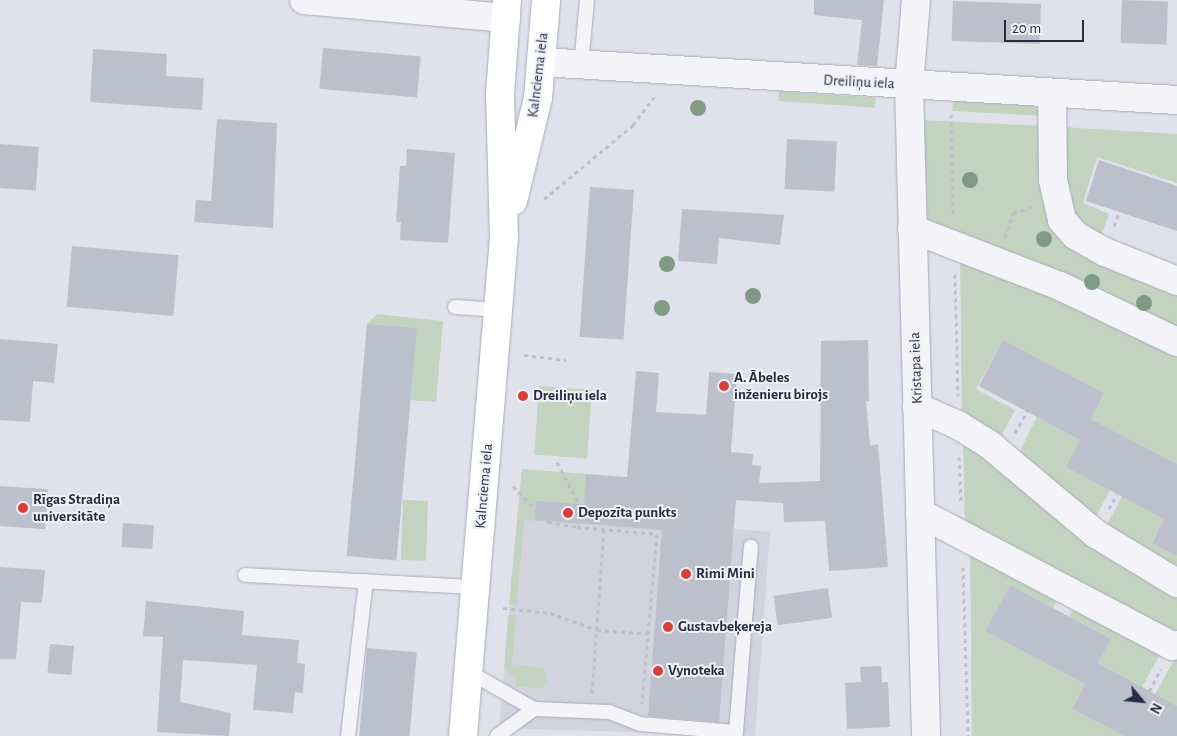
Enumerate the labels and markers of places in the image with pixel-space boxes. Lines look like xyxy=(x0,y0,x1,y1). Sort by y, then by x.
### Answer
place label: A. Ābeles inženieru birojs xyxy=(734,368,828,403)
marker: A. Ābeles inženieru birojs xyxy=(718,380,730,392)
place label: Dreiliņu iela xyxy=(533,387,607,405)
marker: Dreiliņu iela xyxy=(517,390,529,402)
place label: Rīgas Stradiņa universitāte xyxy=(33,490,120,525)
marker: Rīgas Stradiņa universitāte xyxy=(17,502,29,514)
place label: Depozīta punkts xyxy=(578,504,676,522)
marker: Depozīta punkts xyxy=(562,507,574,519)
place label: Rimi Mini xyxy=(696,565,755,583)
marker: Rimi Mini xyxy=(680,568,692,580)
place label: Gustavbeķereja xyxy=(678,618,772,636)
marker: Gustavbeķereja xyxy=(662,621,674,633)
place label: Vynoteka xyxy=(668,662,725,680)
marker: Vynoteka xyxy=(652,665,664,677)

